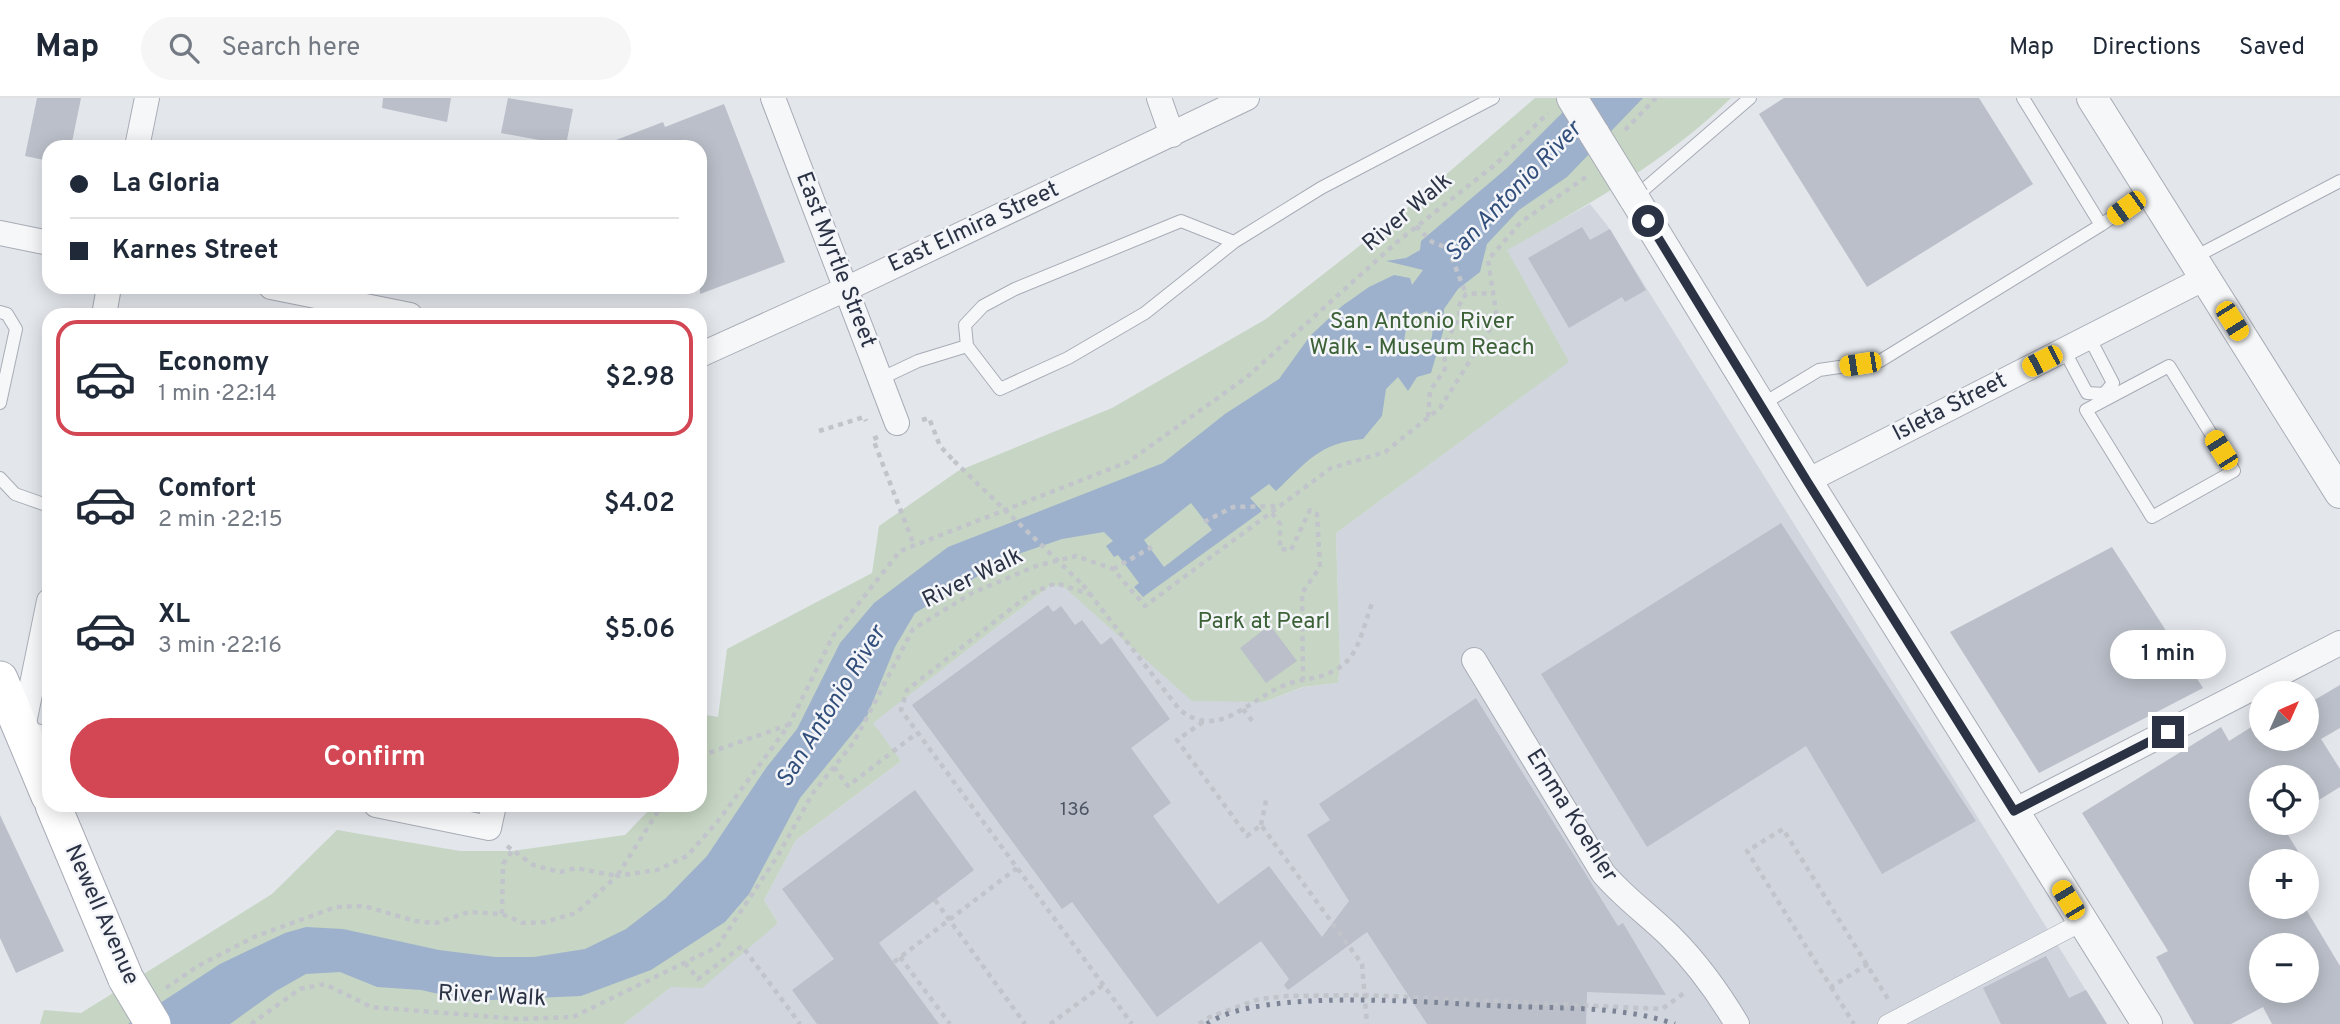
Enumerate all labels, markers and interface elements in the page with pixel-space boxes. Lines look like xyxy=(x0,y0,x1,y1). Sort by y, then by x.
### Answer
search box xyxy=(141,17,631,80)
text: Map xyxy=(35,27,99,69)
icon: search xyxy=(165,29,203,67)
text: Search here xyxy=(221,32,360,65)
text: Map xyxy=(2009,33,2054,63)
text: Directions xyxy=(2092,33,2201,63)
text: Saved xyxy=(2239,33,2305,63)
water label: San Antonio River xyxy=(1439,114,1590,269)
street label: River Walk xyxy=(1357,167,1459,259)
text: La Gloria xyxy=(112,168,220,201)
street label: East Myrtle Street xyxy=(788,168,882,352)
street label: East Elmira Street xyxy=(884,176,1064,280)
car xyxy=(2103,187,2150,229)
route start xyxy=(1632,205,1664,237)
text: Karnes Street xyxy=(112,235,278,268)
car xyxy=(2212,298,2253,344)
park label: San Antonio River Walk - Museum Reach xyxy=(1309,308,1535,363)
car xyxy=(2019,342,2066,380)
icon: car xyxy=(74,347,137,410)
text: Economy xyxy=(158,347,269,380)
car xyxy=(1838,350,1883,378)
text: $2.98 xyxy=(605,362,675,395)
street label: Isleta Street xyxy=(1888,367,2012,449)
text: 1 min · 22:14 xyxy=(158,380,277,409)
car xyxy=(2201,427,2242,473)
icon: car xyxy=(74,473,137,536)
text: Comfort xyxy=(158,473,256,506)
text: $4.02 xyxy=(604,488,675,521)
text: 2 min · 22:15 xyxy=(158,506,283,535)
street label: River Walk xyxy=(918,542,1028,616)
icon: car xyxy=(74,599,137,662)
text: XL xyxy=(158,599,190,632)
park label: Park at Pearl xyxy=(1198,608,1330,637)
text: $5.06 xyxy=(605,614,675,647)
water label: San Antonio River xyxy=(770,619,895,793)
callout: 1 min xyxy=(2110,630,2226,680)
text: 3 min · 22:16 xyxy=(158,632,282,661)
text: 1 min xyxy=(2141,640,2195,669)
north arrow xyxy=(2249,681,2319,751)
map controls xyxy=(2249,681,2319,1003)
route end xyxy=(2152,716,2184,748)
button: Confirm xyxy=(70,718,679,798)
street label: Emma Koehler xyxy=(1519,744,1623,888)
button: locate xyxy=(2249,765,2319,835)
house number: 136 xyxy=(1060,798,1090,822)
street label: Newell Avenue xyxy=(57,840,145,990)
button: + xyxy=(2249,849,2319,919)
car xyxy=(2049,877,2088,923)
button: − xyxy=(2249,933,2319,1003)
street label: River Walk xyxy=(437,980,547,1014)

